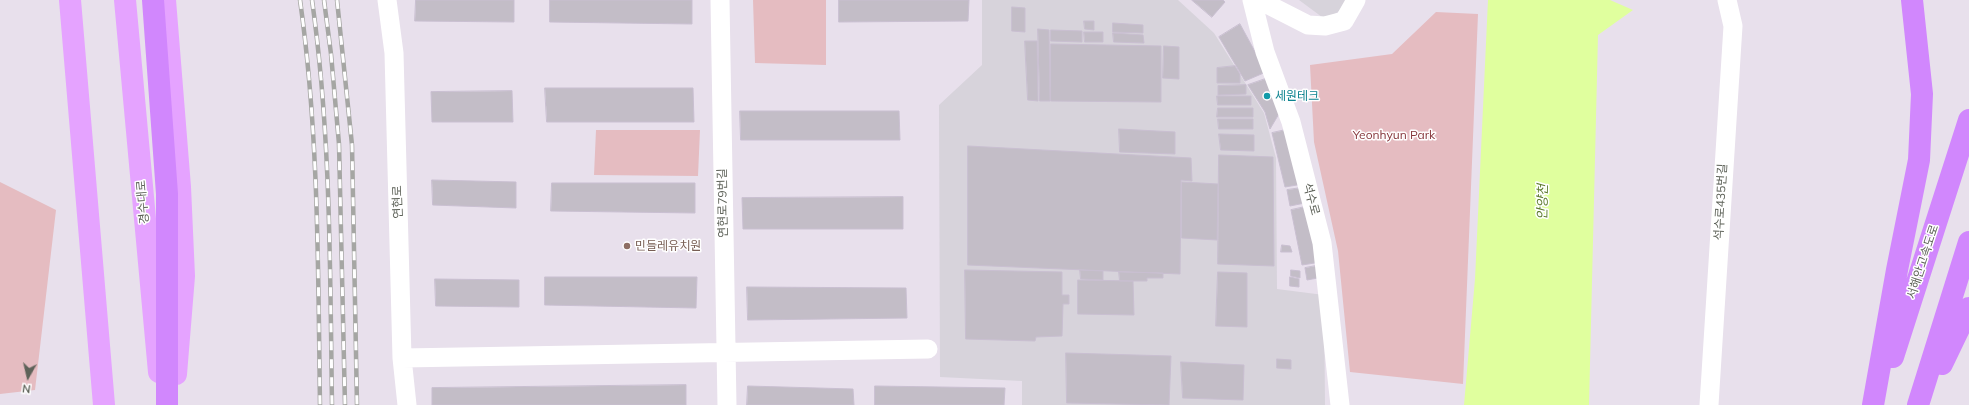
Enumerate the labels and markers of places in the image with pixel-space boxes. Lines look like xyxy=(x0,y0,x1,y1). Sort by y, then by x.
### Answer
place label: 세원테크 xyxy=(1275,89,1319,103)
marker: 세원테크 xyxy=(1262,91,1272,101)
place label: 민들레유치원 xyxy=(635,239,701,253)
marker: 민들레유치원 xyxy=(622,241,632,251)

